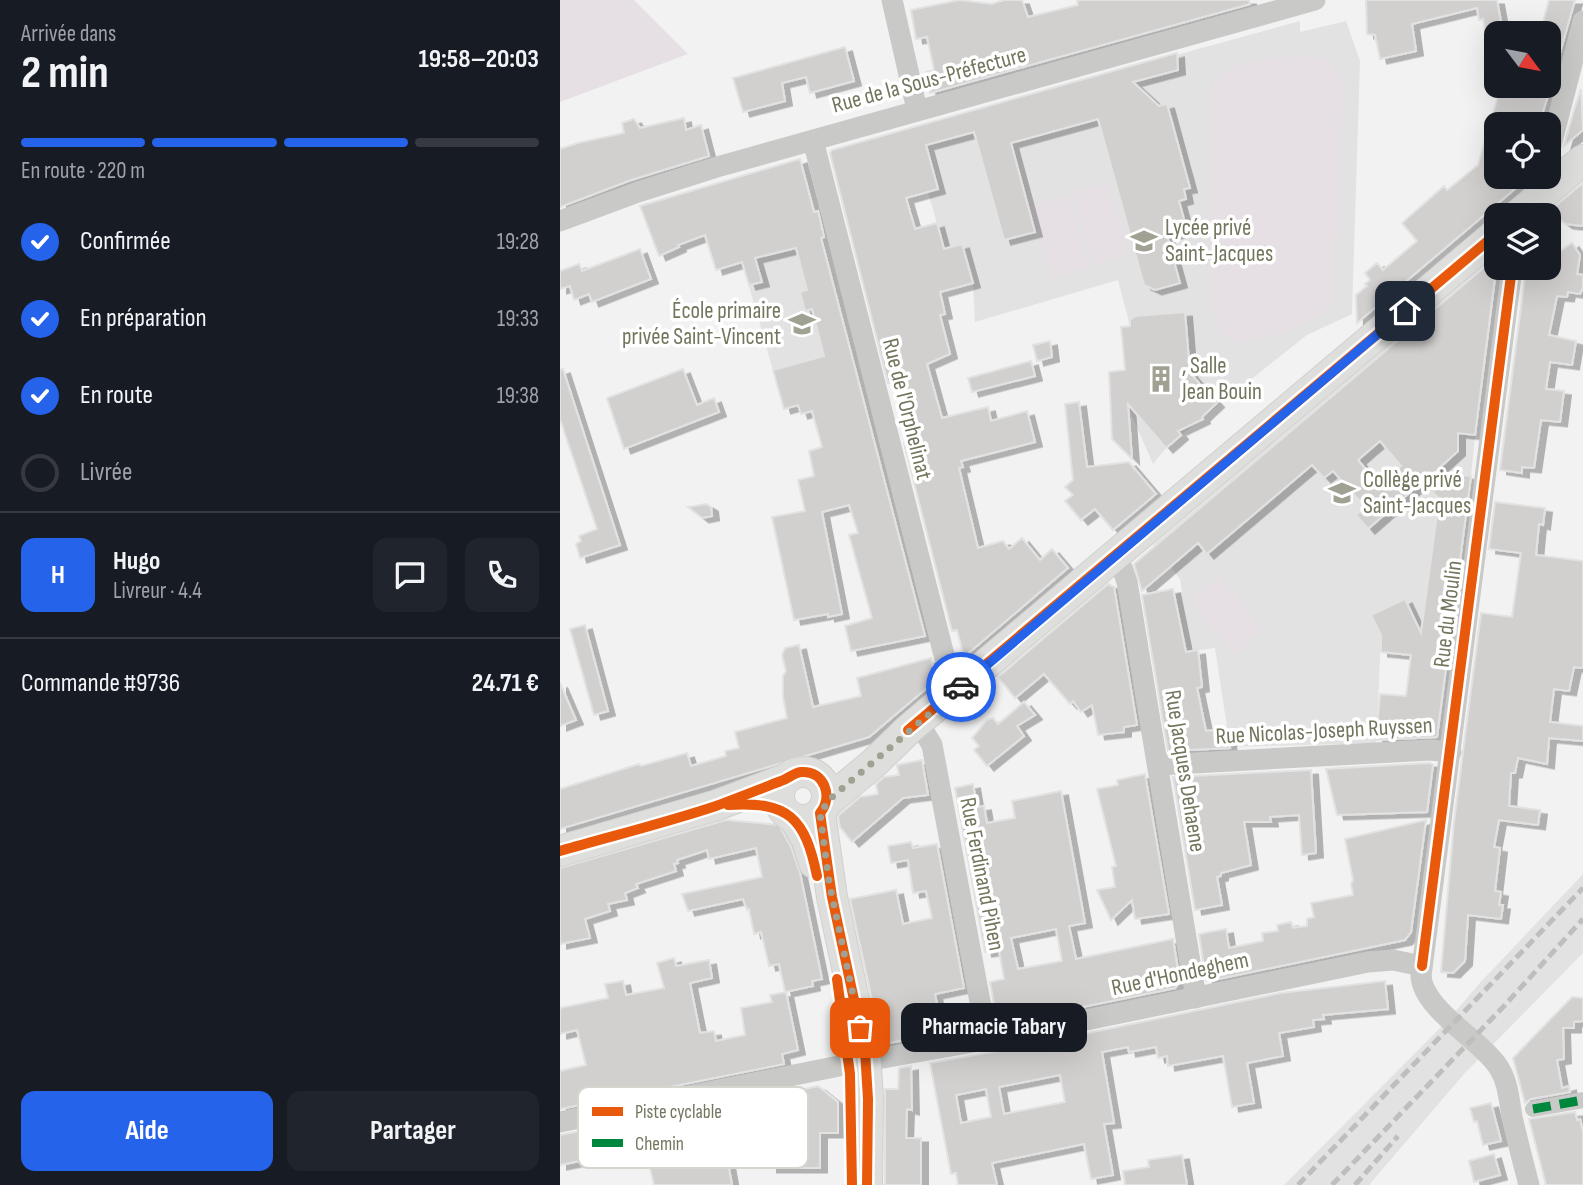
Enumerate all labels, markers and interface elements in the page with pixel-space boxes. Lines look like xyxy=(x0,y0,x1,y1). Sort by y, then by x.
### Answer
text: Arrivée dans xyxy=(21,20,116,48)
north arrow xyxy=(1484,21,1561,98)
map controls xyxy=(1484,21,1561,280)
street label: Rue de la Sous-Préfecture xyxy=(829,41,1029,119)
text: 19:58–20:03 xyxy=(419,44,539,75)
text: 2 min xyxy=(21,46,109,101)
button: locate xyxy=(1484,112,1561,189)
text: En route · 220 m xyxy=(21,157,145,185)
button: layers xyxy=(1484,203,1561,280)
place label: Lycée privé Saint-Jacques xyxy=(1165,214,1273,268)
icon: check xyxy=(21,223,59,261)
text: Confirmée xyxy=(80,226,171,257)
school or university icon: Lycée privé Saint-Jacques xyxy=(1129,226,1159,256)
text: 19:28 xyxy=(497,228,539,256)
pin xyxy=(1375,281,1435,341)
icon: home xyxy=(1386,292,1424,330)
place label: École primaire privée Saint-Vincent xyxy=(622,297,781,351)
icon: check xyxy=(21,300,59,338)
text: En préparation xyxy=(80,303,207,334)
text: 19:33 xyxy=(497,305,539,333)
school or university icon: École primaire privée Saint-Vincent xyxy=(787,309,817,339)
street label: Rue de l'Orphelinat xyxy=(876,335,938,483)
place label: , Salle Jean Bouin xyxy=(1181,352,1262,406)
building icon: , Salle Jean Bouin xyxy=(1146,364,1176,394)
icon: check xyxy=(21,377,59,415)
text: En route xyxy=(80,380,153,411)
text: 19:38 xyxy=(497,382,539,410)
text: Livrée xyxy=(80,457,132,488)
place label: Collège privé Saint-Jacques xyxy=(1363,466,1471,520)
school or university icon: Collège privé Saint-Jacques xyxy=(1327,478,1357,508)
button: chat xyxy=(373,538,447,612)
button: phone xyxy=(465,538,539,612)
text: Hugo xyxy=(113,546,160,577)
street label: Rue du Moulin xyxy=(1428,559,1468,669)
text: H xyxy=(51,560,65,591)
text: Livreur · 4.4 xyxy=(113,577,202,605)
courier xyxy=(926,652,996,722)
text: Commande #9736 xyxy=(21,668,180,699)
text: 24.71 € xyxy=(472,668,539,699)
icon: car xyxy=(942,668,980,706)
street label: Rue Jacques Dehaene xyxy=(1158,688,1212,854)
street label: Rue Nicolas-Joseph Ruyssen xyxy=(1215,711,1433,751)
street label: Rue Ferdinand Pihen xyxy=(953,795,1011,953)
street label: Rue d'Hondeghem xyxy=(1109,946,1251,1002)
pin xyxy=(830,998,890,1058)
callout: Pharmacie Tabary xyxy=(902,1004,1088,1052)
icon: bag xyxy=(841,1009,879,1047)
text: Pharmacie Tabary xyxy=(922,1013,1066,1041)
legend xyxy=(578,1087,808,1168)
button: Aide xyxy=(21,1091,273,1171)
button: Partager xyxy=(287,1091,539,1171)
text: Piste cyclable xyxy=(635,1101,722,1124)
text: Chemin xyxy=(635,1133,684,1156)

